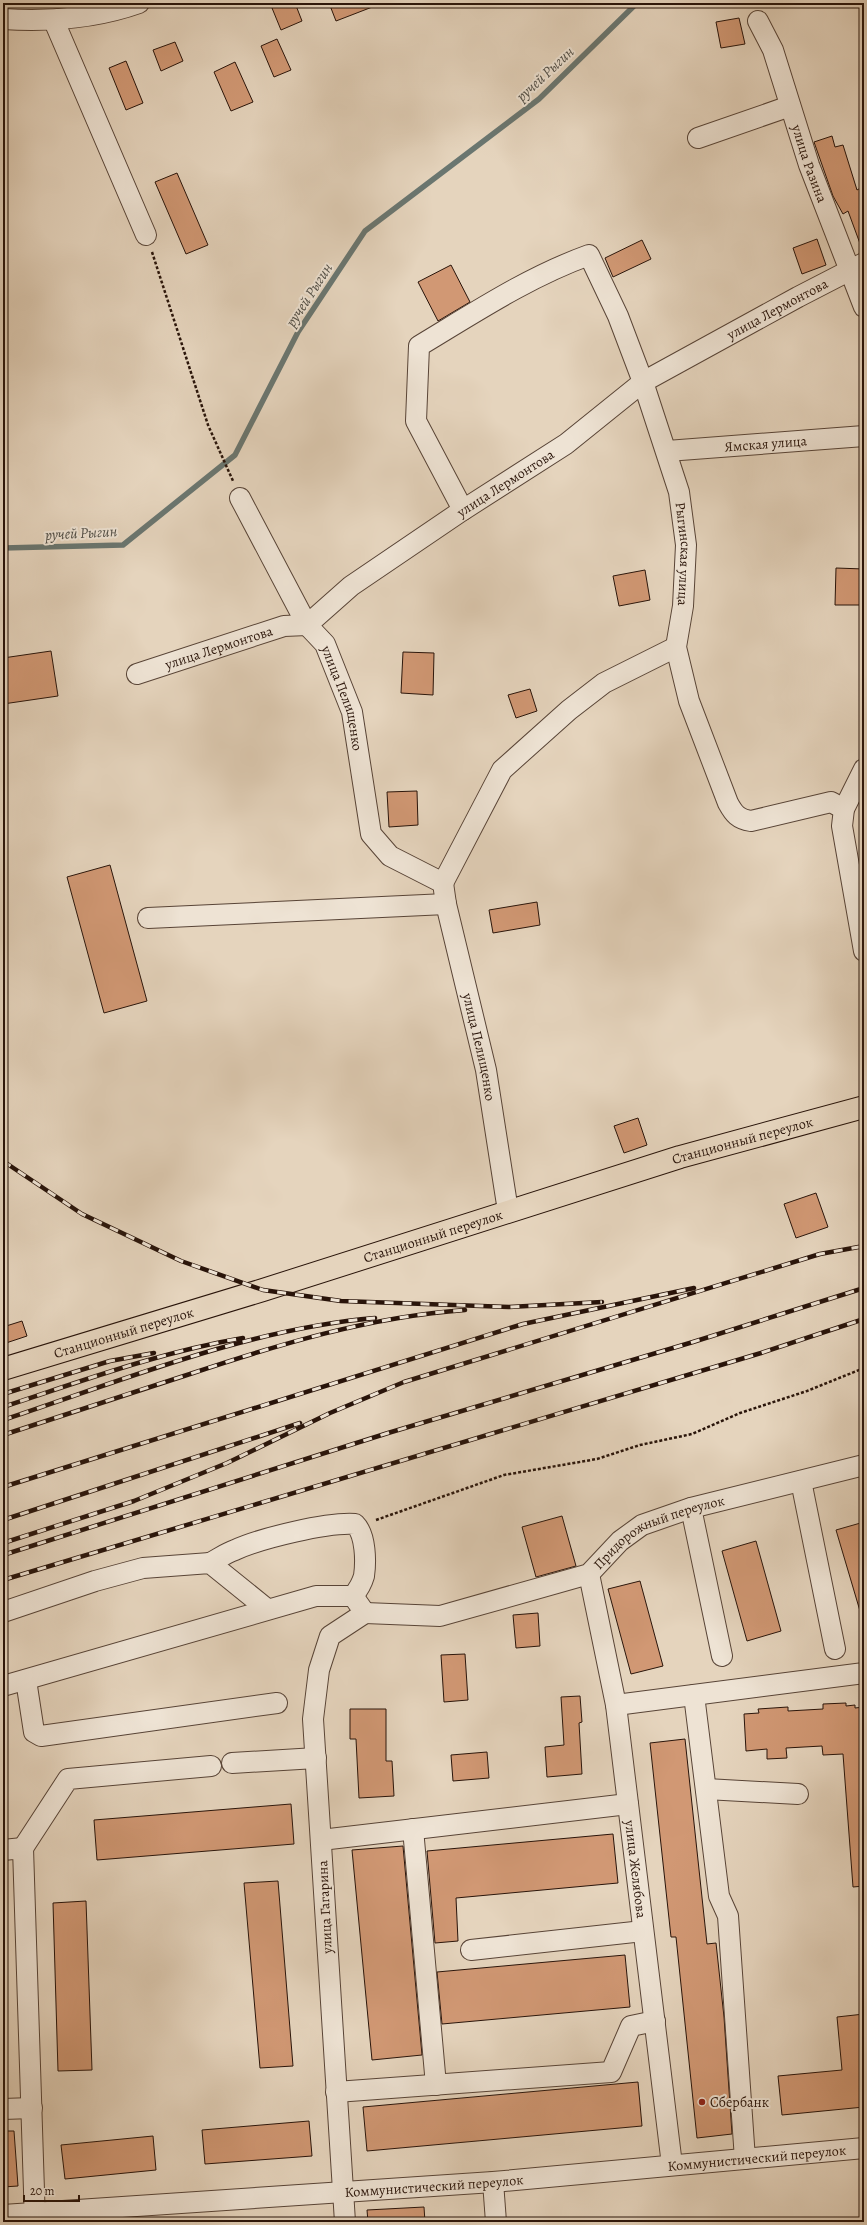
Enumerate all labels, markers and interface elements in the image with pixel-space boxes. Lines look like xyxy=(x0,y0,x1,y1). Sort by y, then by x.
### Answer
water label: ручей Рыгин xyxy=(511,42,579,107)
street label: улица Разина xyxy=(787,121,832,206)
water label: ручей Рыгин xyxy=(280,259,337,332)
street label: улица Лермонтова xyxy=(722,273,832,344)
street label: Ямская улица xyxy=(724,431,808,456)
street label: улица Лермонтова xyxy=(452,444,558,522)
street label: Рыгинская улица xyxy=(671,501,696,607)
water label: ручей Рыгин xyxy=(43,521,118,545)
street label: улица Лермонтова xyxy=(161,621,276,674)
street label: улица Пелищенко xyxy=(317,642,367,752)
street label: улица Пелищенко xyxy=(458,990,500,1102)
street label: Станционный переулок xyxy=(669,1112,815,1168)
street label: Станционный переулок xyxy=(361,1205,505,1267)
street label: Станционный переулок xyxy=(51,1302,196,1363)
street label: Придорожный переулок xyxy=(589,1491,726,1573)
street label: улица Желябова xyxy=(620,1818,651,1920)
street label: улица Гагарина xyxy=(313,1859,337,1955)
place label: Сбербанк xyxy=(710,2093,769,2112)
marker: Сбербанк xyxy=(697,2097,707,2107)
street label: Коммунистический переулок xyxy=(667,2140,847,2175)
street label: Коммунистический переулок xyxy=(344,2170,524,2201)
scale bar xyxy=(24,2177,79,2203)
text: 20 m xyxy=(30,2183,54,2199)

